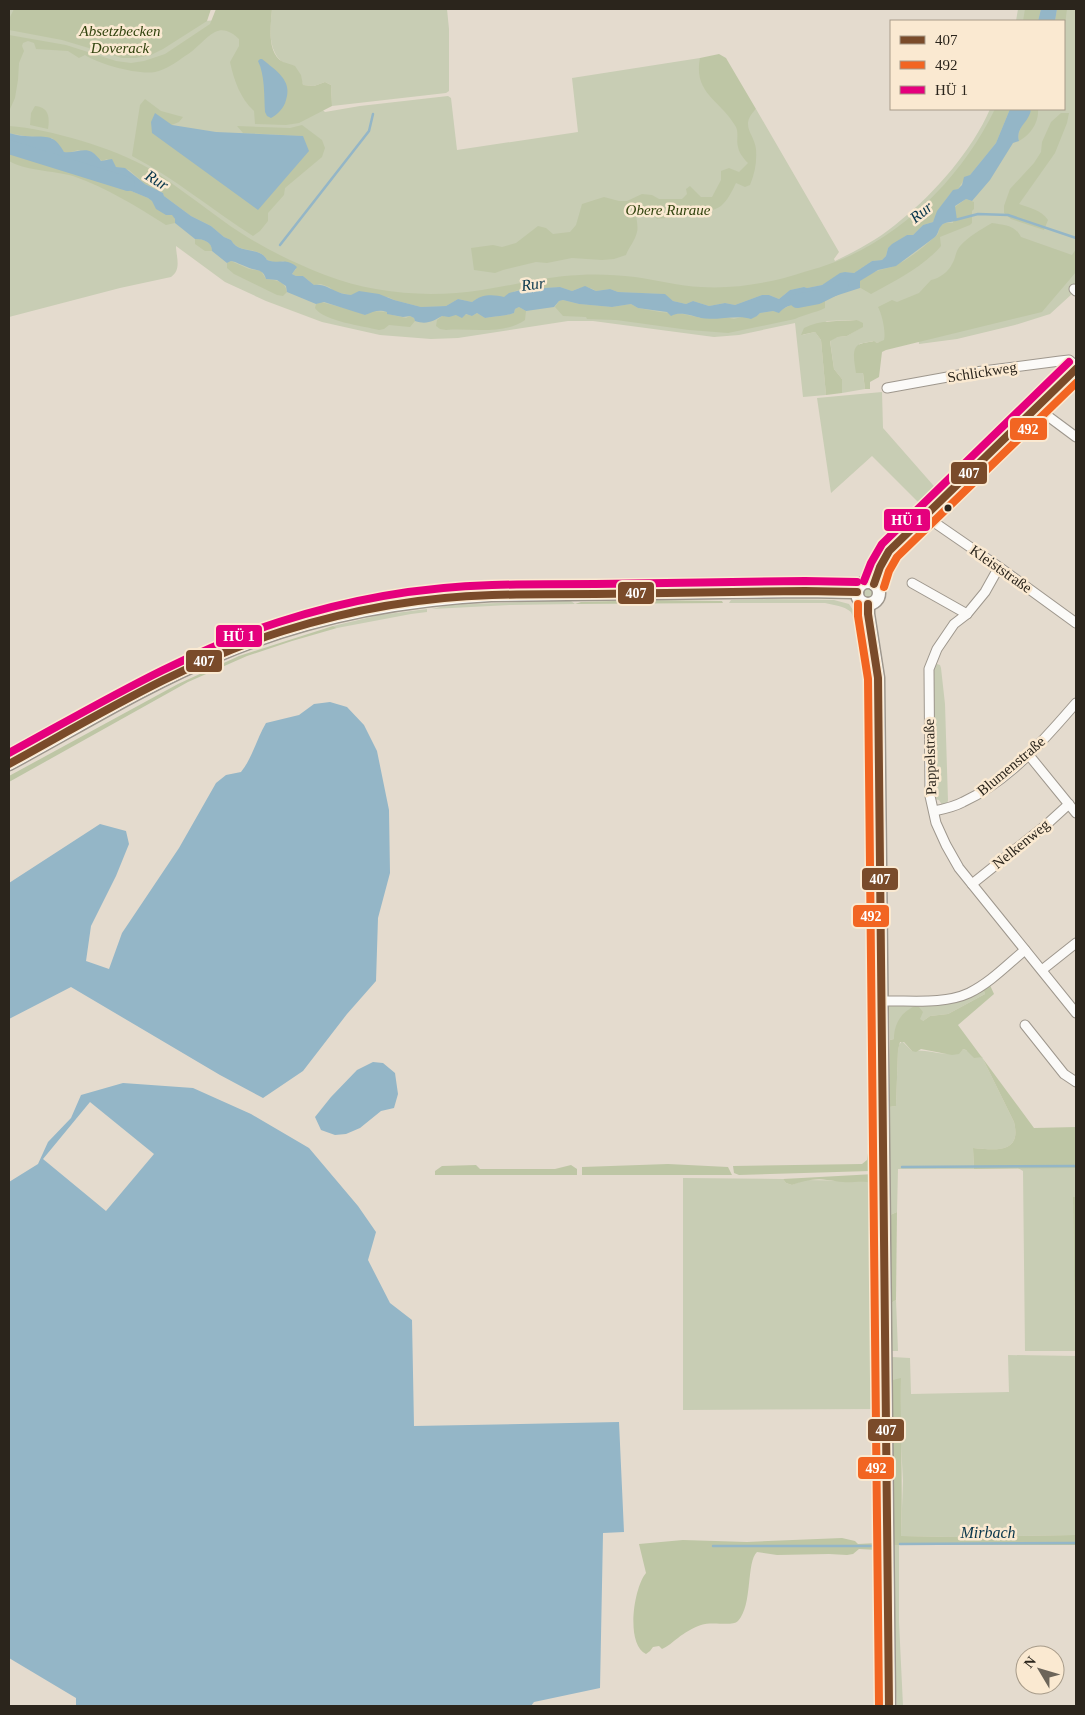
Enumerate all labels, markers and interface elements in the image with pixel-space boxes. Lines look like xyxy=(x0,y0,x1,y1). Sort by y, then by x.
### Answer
legend xyxy=(890,20,1065,110)
park label: Absetzbecken Doverack xyxy=(79,23,160,56)
text: 407 xyxy=(935,32,958,48)
text: 492 xyxy=(935,57,958,73)
text: HÜ 1 xyxy=(935,82,968,98)
water label: Rur xyxy=(141,166,172,194)
water label: Rur xyxy=(906,197,936,227)
park label: Obere Ruraue xyxy=(626,202,711,218)
water label: Rur xyxy=(519,274,547,294)
street label: Schlickweg xyxy=(946,359,1018,385)
line badge: 492 xyxy=(1009,417,1048,441)
text: 492 xyxy=(1018,422,1039,437)
line badge: 407 xyxy=(950,461,988,485)
text: 407 xyxy=(959,466,980,481)
unlabelled marker xyxy=(943,503,953,513)
line badge: HÜ 1 xyxy=(883,508,931,532)
text: HÜ 1 xyxy=(891,512,923,528)
street label: Kleiststraße xyxy=(967,542,1035,596)
line badge: 407 xyxy=(617,581,655,605)
text: 407 xyxy=(626,586,647,601)
line badge: HÜ 1 xyxy=(215,624,263,648)
text: HÜ 1 xyxy=(223,628,255,644)
line badge: 407 xyxy=(185,649,223,673)
text: 407 xyxy=(194,654,215,669)
street label: Pappelstraße xyxy=(921,718,939,796)
street label: Blumenstraße xyxy=(974,733,1048,799)
street label: Nelkenweg xyxy=(989,816,1053,872)
line badge: 407 xyxy=(861,867,899,891)
text: 407 xyxy=(870,872,891,887)
line badge: 492 xyxy=(852,904,890,928)
text: 492 xyxy=(861,909,882,924)
line badge: 407 xyxy=(867,1418,905,1442)
text: 407 xyxy=(876,1423,897,1438)
line badge: 492 xyxy=(857,1456,895,1480)
text: 492 xyxy=(866,1461,887,1476)
water label: Mirbach xyxy=(959,1524,1016,1541)
north arrow xyxy=(1015,1645,1065,1695)
text: N xyxy=(1021,1654,1039,1671)

